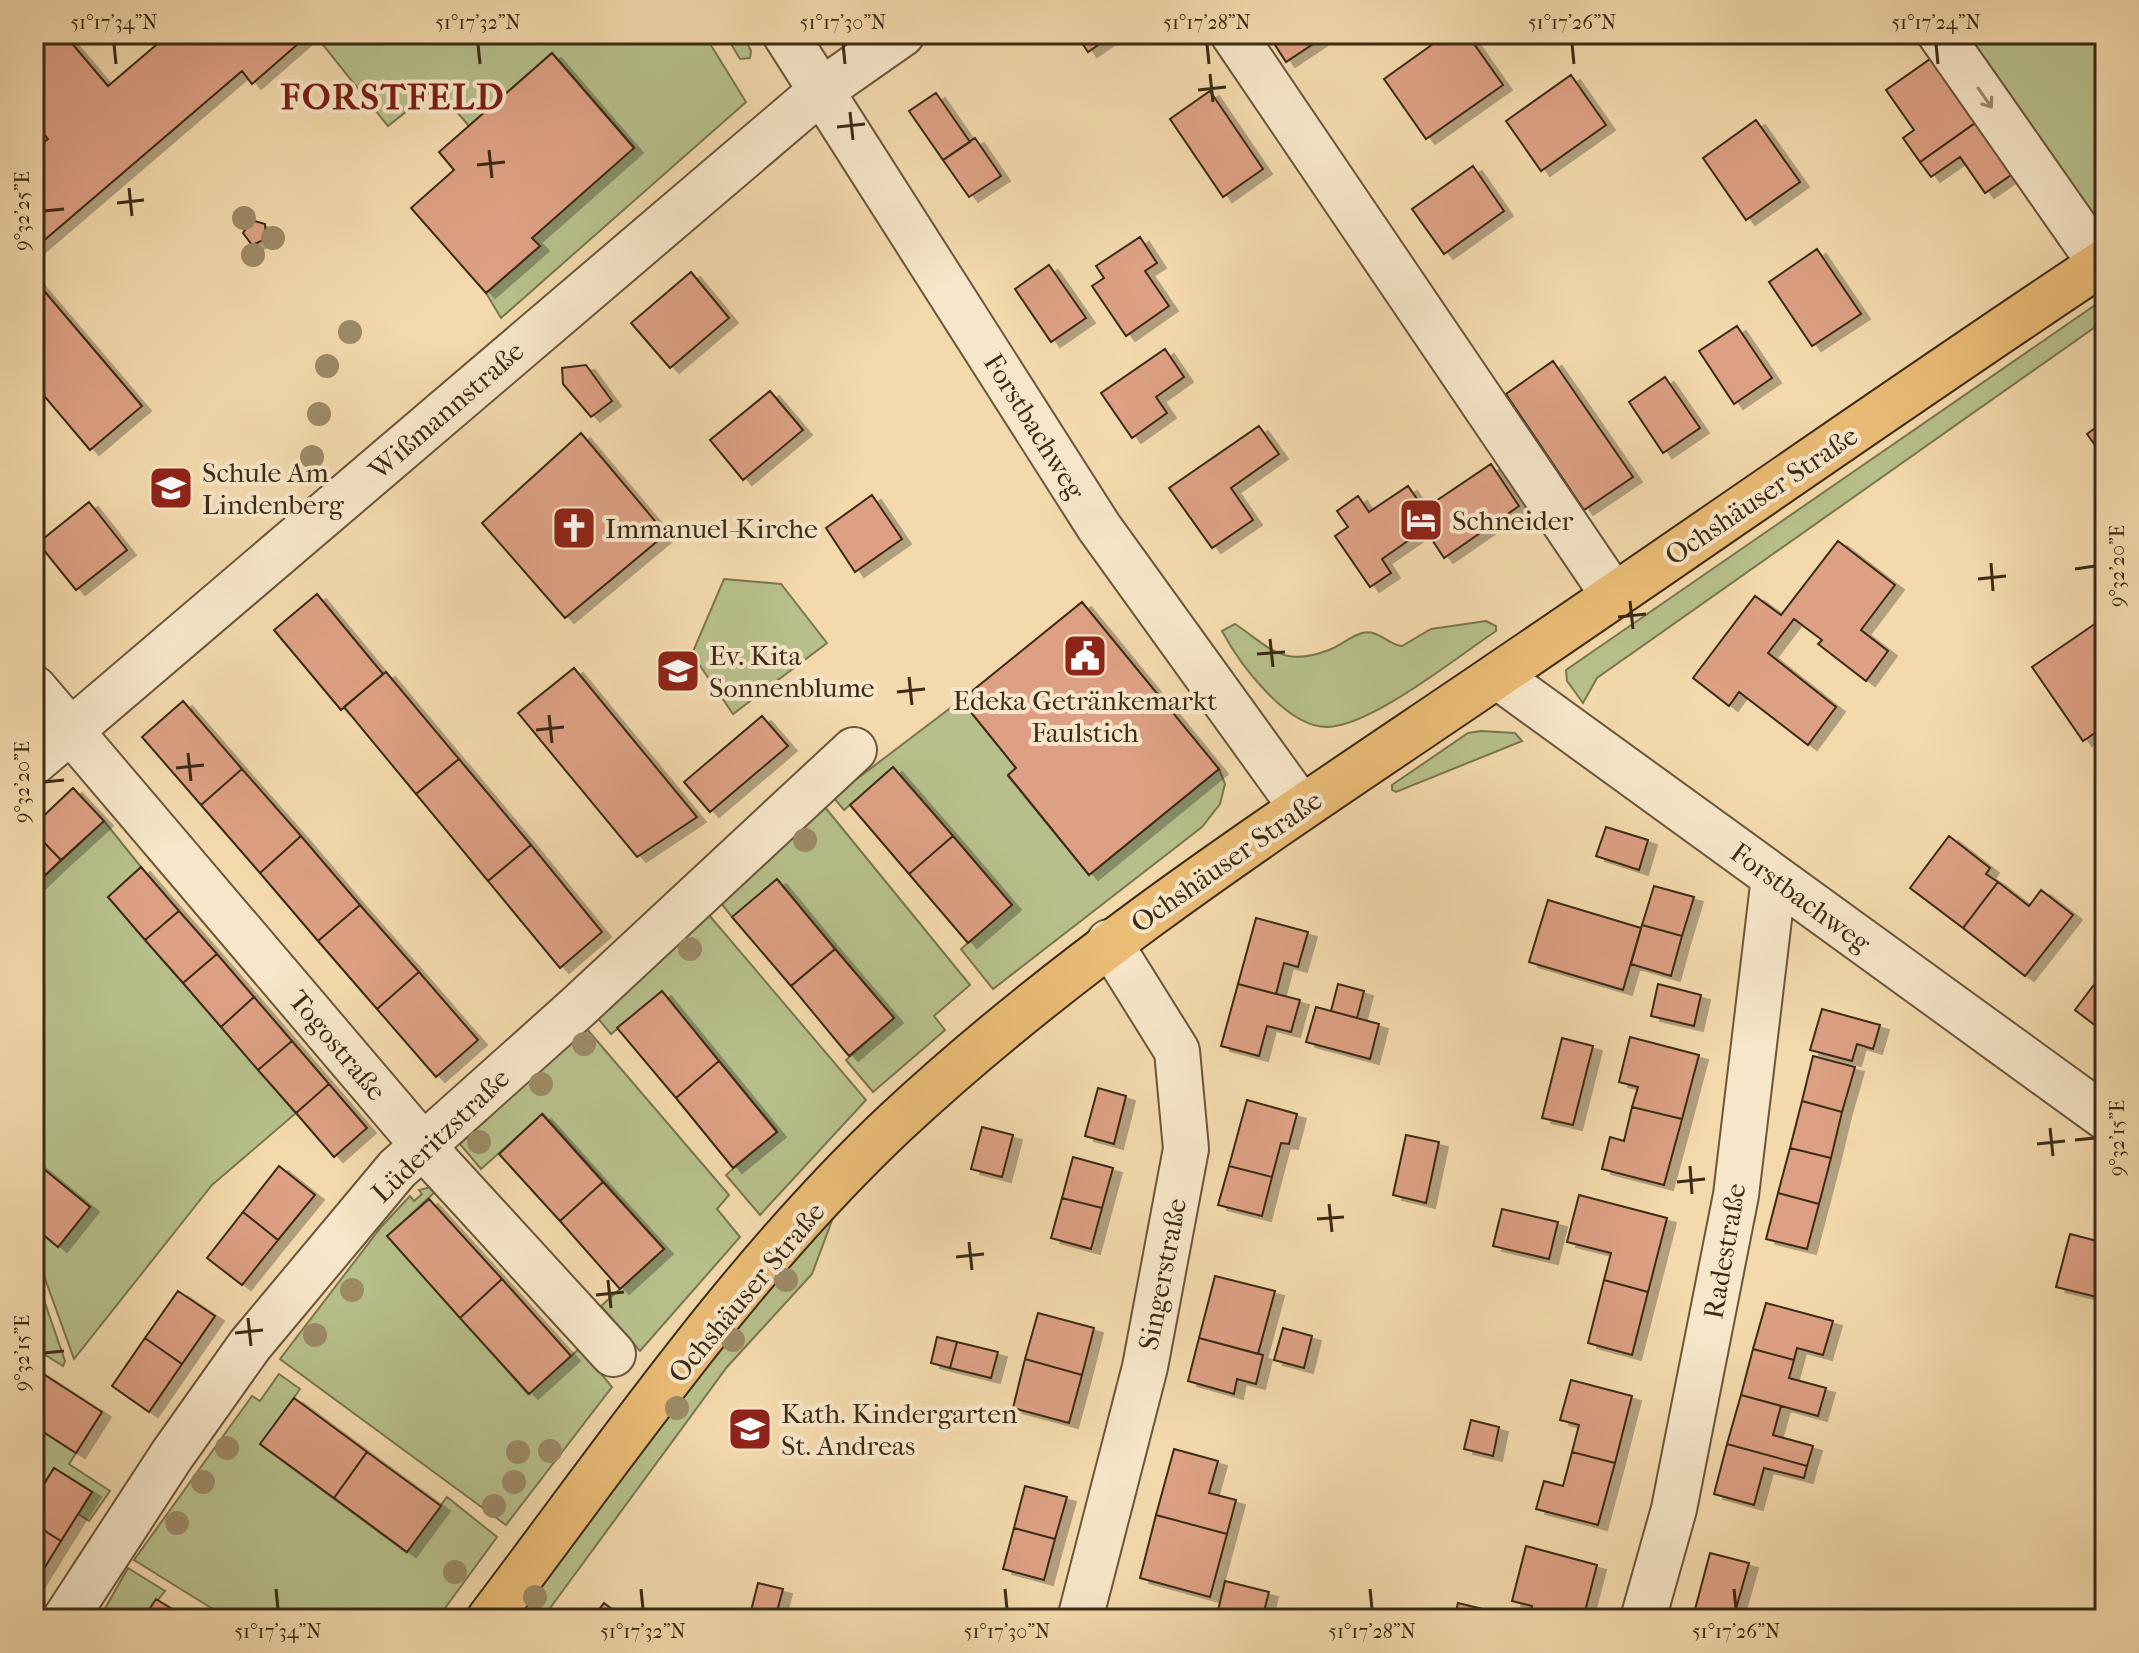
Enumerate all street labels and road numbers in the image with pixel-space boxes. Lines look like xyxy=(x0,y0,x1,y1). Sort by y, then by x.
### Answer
street label: Wißmannstraße xyxy=(362,334,530,487)
street label: Forstbachweg xyxy=(977,347,1093,506)
street label: Ochshäuser Straße xyxy=(1659,419,1864,572)
street label: Ochshäuser Straße xyxy=(1125,783,1328,940)
street label: Forstbachweg xyxy=(1724,835,1878,960)
street label: Togostraße xyxy=(282,983,393,1107)
street label: Lüderitzstraße xyxy=(365,1061,516,1209)
street label: Radestraße xyxy=(1696,1181,1753,1322)
street label: Ochshäuser Straße xyxy=(661,1195,832,1389)
street label: Singerstraße xyxy=(1132,1195,1193,1353)

